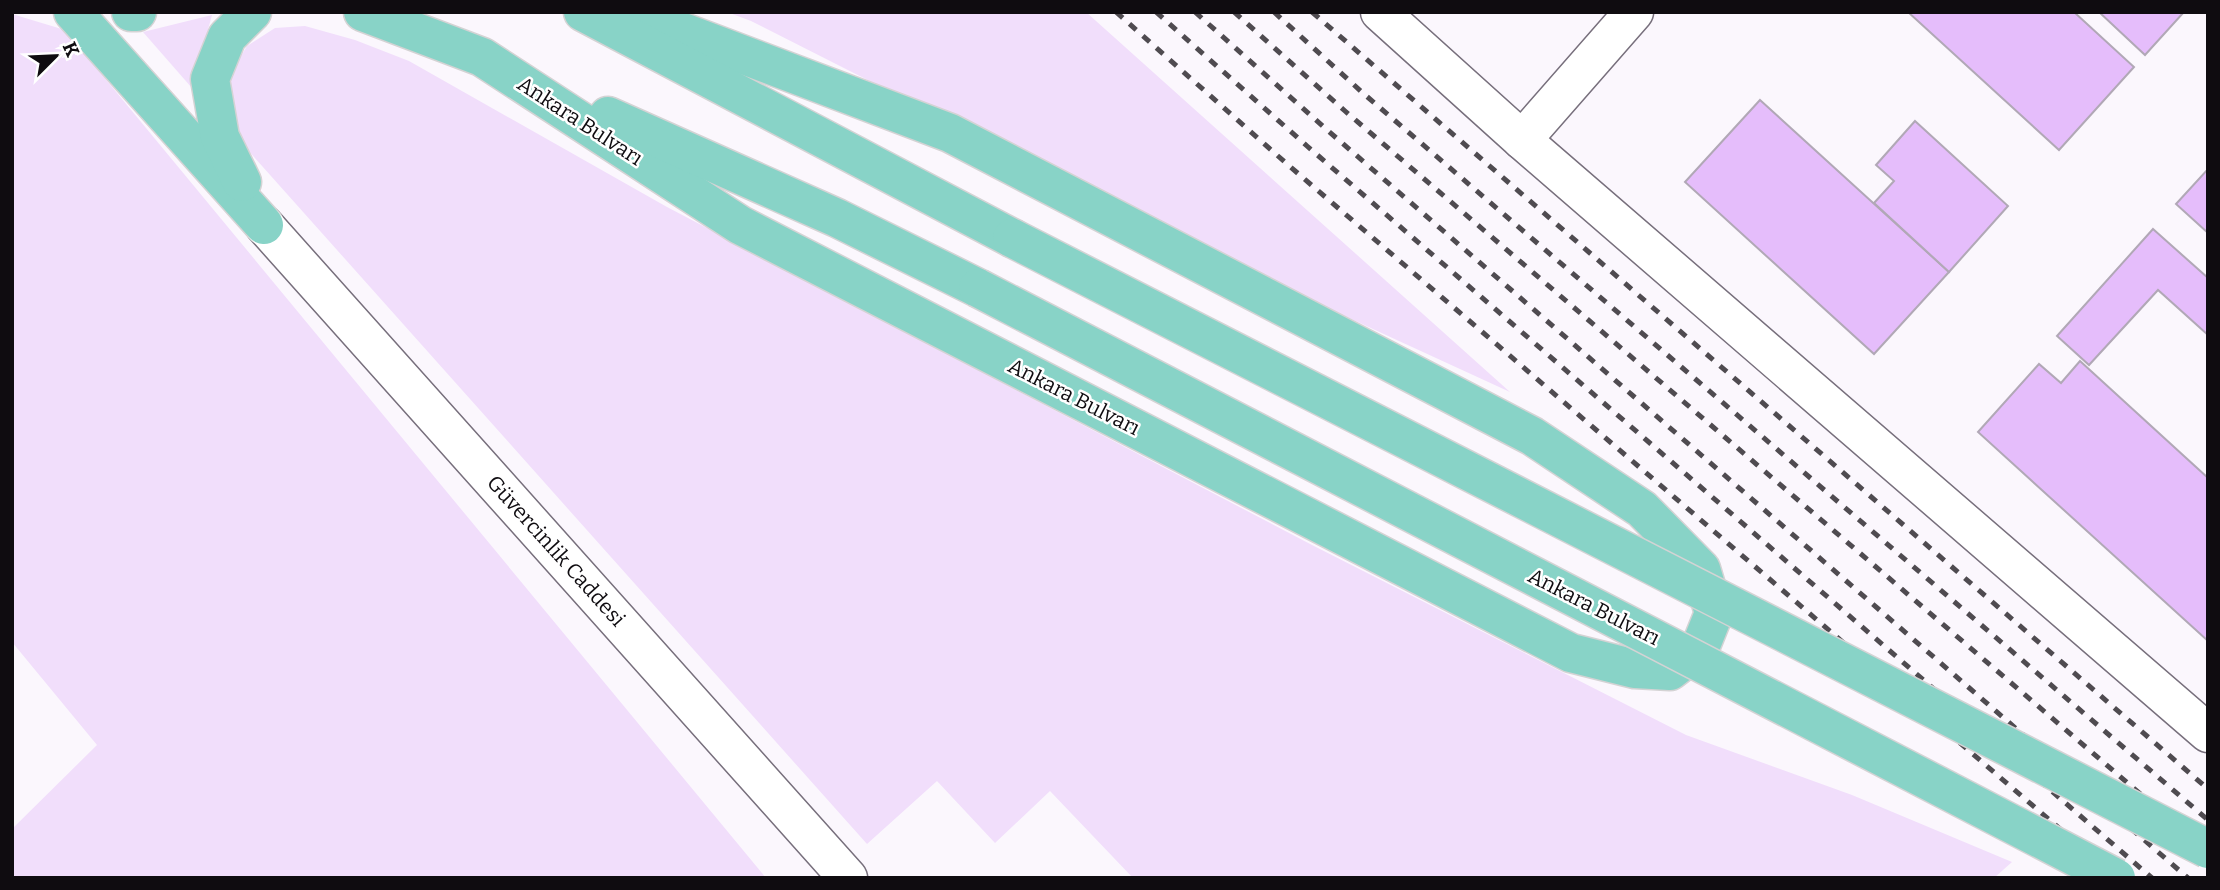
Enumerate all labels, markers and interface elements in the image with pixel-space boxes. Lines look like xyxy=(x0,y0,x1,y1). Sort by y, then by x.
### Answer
north arrow xyxy=(21,21,91,91)
text: K xyxy=(58,38,84,61)
street label: Ankara Bulvarı xyxy=(512,71,648,171)
street label: Ankara Bulvarı xyxy=(1004,353,1144,441)
street label: Güvercinlik Caddesi xyxy=(481,470,631,632)
street label: Ankara Bulvarı xyxy=(1524,563,1664,651)

